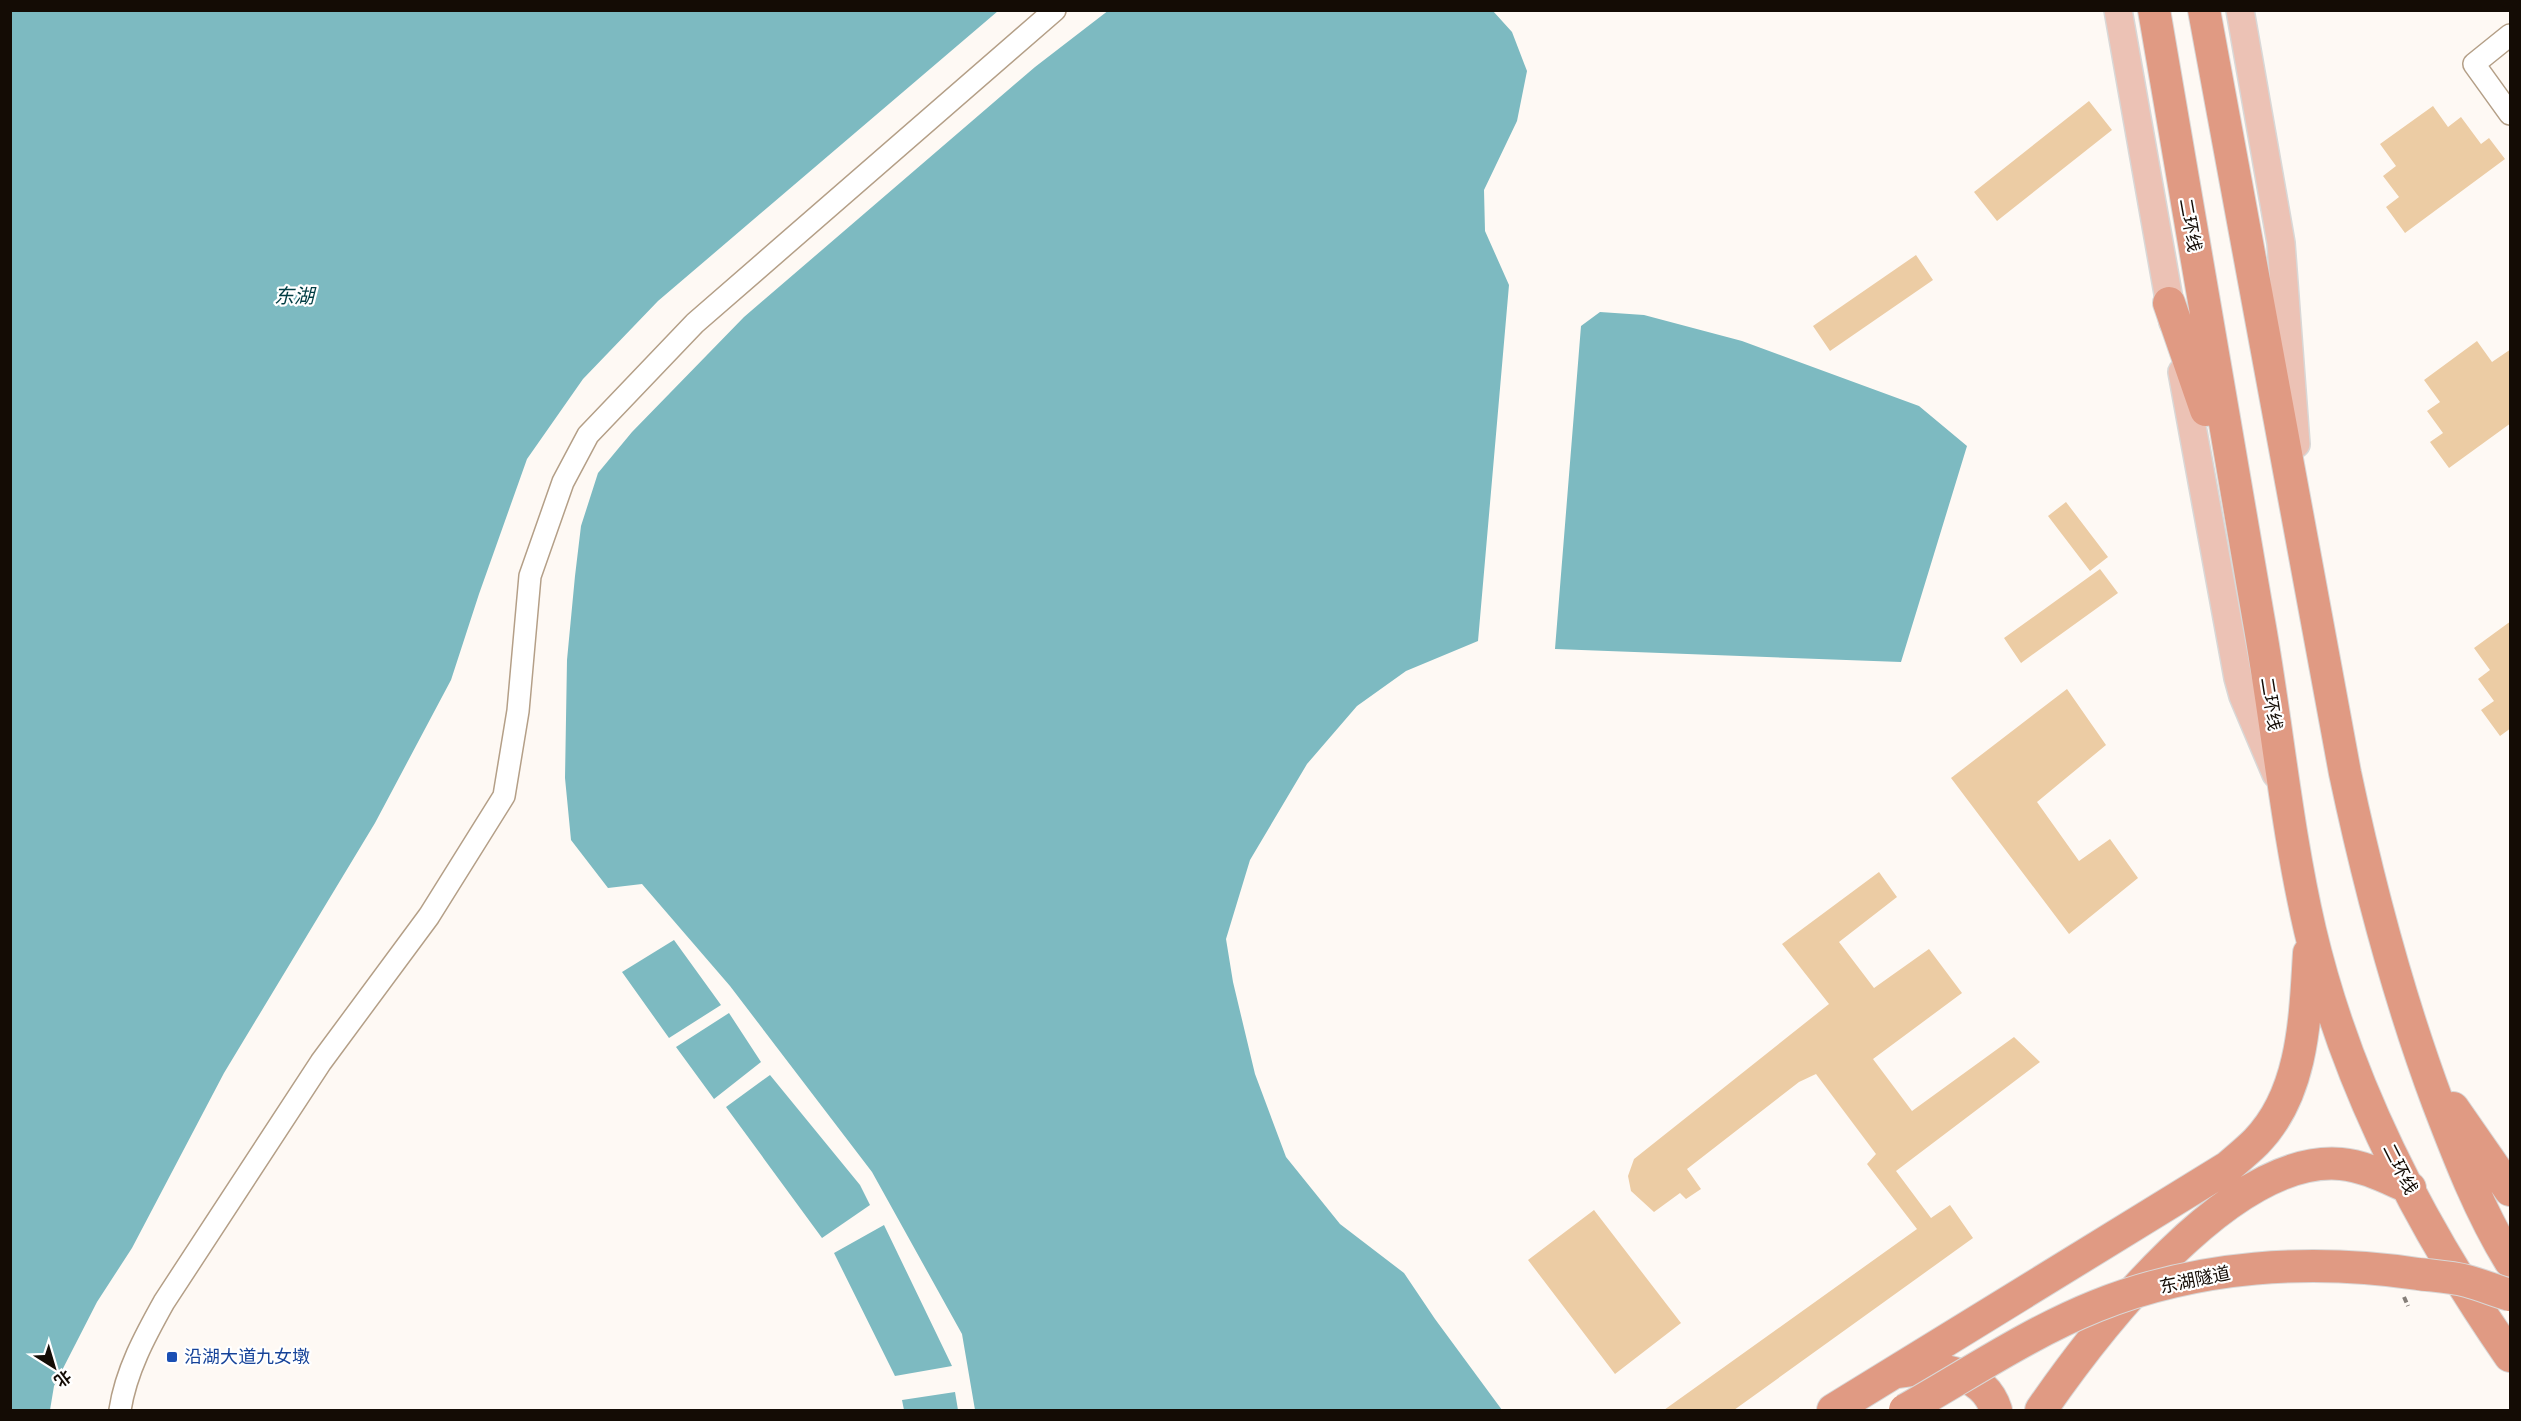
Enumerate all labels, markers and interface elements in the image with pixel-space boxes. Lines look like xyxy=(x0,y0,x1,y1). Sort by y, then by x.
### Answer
street label: 二环线 xyxy=(2173,196,2207,254)
water label: 东湖 xyxy=(274,282,317,310)
street label: 二环线 xyxy=(2255,675,2288,733)
street label: 二环线 xyxy=(2377,1139,2424,1199)
street label: 东湖隧道 xyxy=(2157,1260,2233,1299)
north arrow xyxy=(24,1337,84,1397)
place label: 沿湖大道九女墩 xyxy=(184,1344,310,1369)
marker: 沿湖大道九女墩 xyxy=(165,1350,179,1364)
text: 北 xyxy=(49,1365,76,1393)

